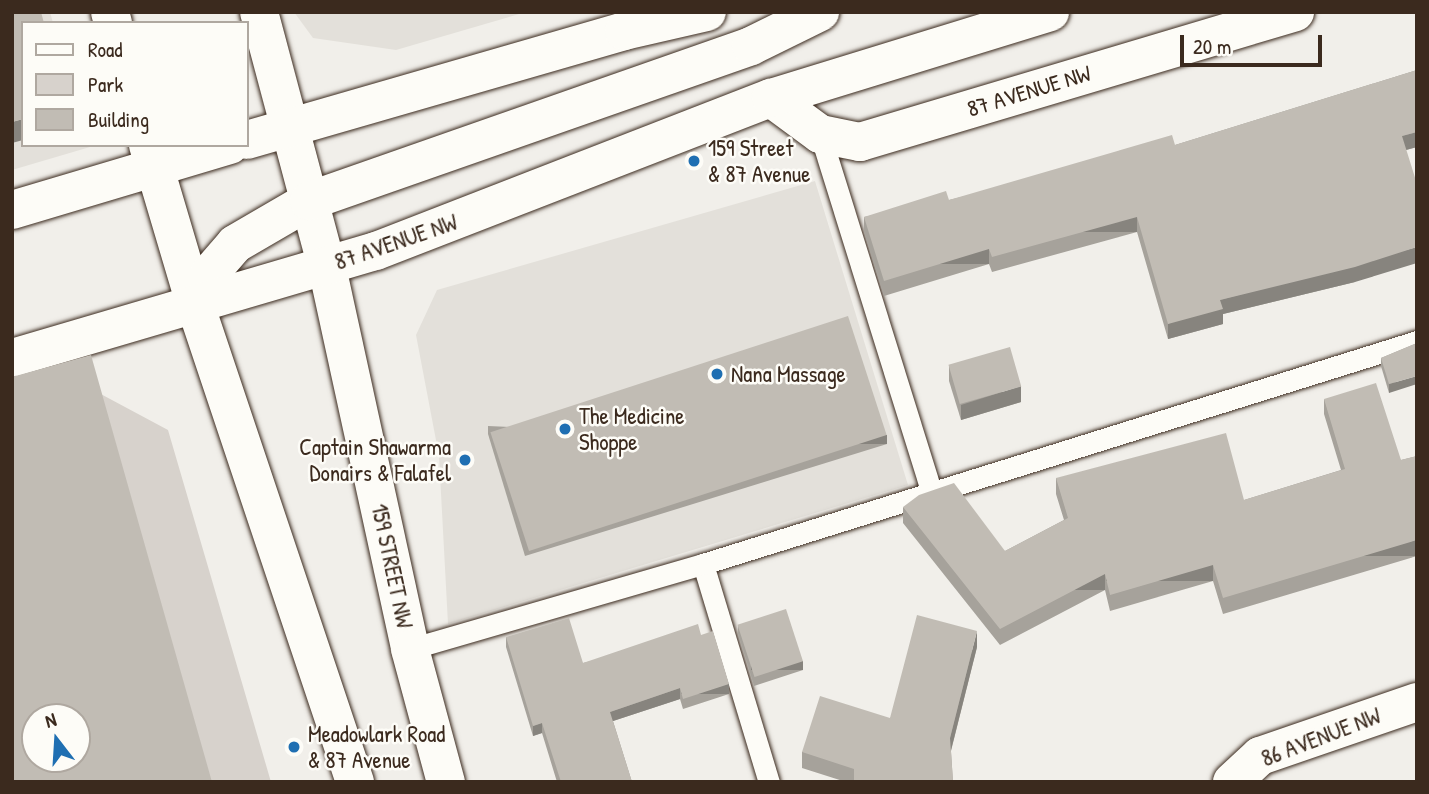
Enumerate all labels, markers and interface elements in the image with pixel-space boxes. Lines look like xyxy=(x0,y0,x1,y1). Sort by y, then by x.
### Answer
legend xyxy=(21,21,248,147)
scale bar xyxy=(1184,21,1326,65)
text: 20 m xyxy=(1193,32,1231,61)
text: Road xyxy=(88,35,122,64)
street label: 87 AVENUE NW xyxy=(964,59,1094,123)
text: Park xyxy=(88,70,123,99)
text: Building xyxy=(88,105,149,134)
place label: 159 Street & 87 Avenue xyxy=(708,134,810,188)
marker: 159 Street & 87 Avenue xyxy=(686,153,702,169)
street label: 87 AVENUE NW xyxy=(331,208,461,276)
place label: Nana Massage xyxy=(731,360,846,388)
marker: Nana Massage xyxy=(709,366,725,382)
place label: The Medicine Shoppe xyxy=(579,402,684,456)
marker: The Medicine Shoppe xyxy=(557,421,573,437)
place label: Captain Shawarma Donairs & Falafel xyxy=(299,433,451,487)
marker: Captain Shawarma Donairs & Falafel xyxy=(457,452,473,468)
street label: 159 STREET NW xyxy=(365,501,419,631)
street label: 86 AVENUE NW xyxy=(1257,702,1385,772)
north arrow xyxy=(21,703,91,773)
text: N xyxy=(42,706,59,734)
place label: Meadowlark Road & 87 Avenue xyxy=(308,720,445,774)
marker: Meadowlark Road & 87 Avenue xyxy=(286,739,302,755)

